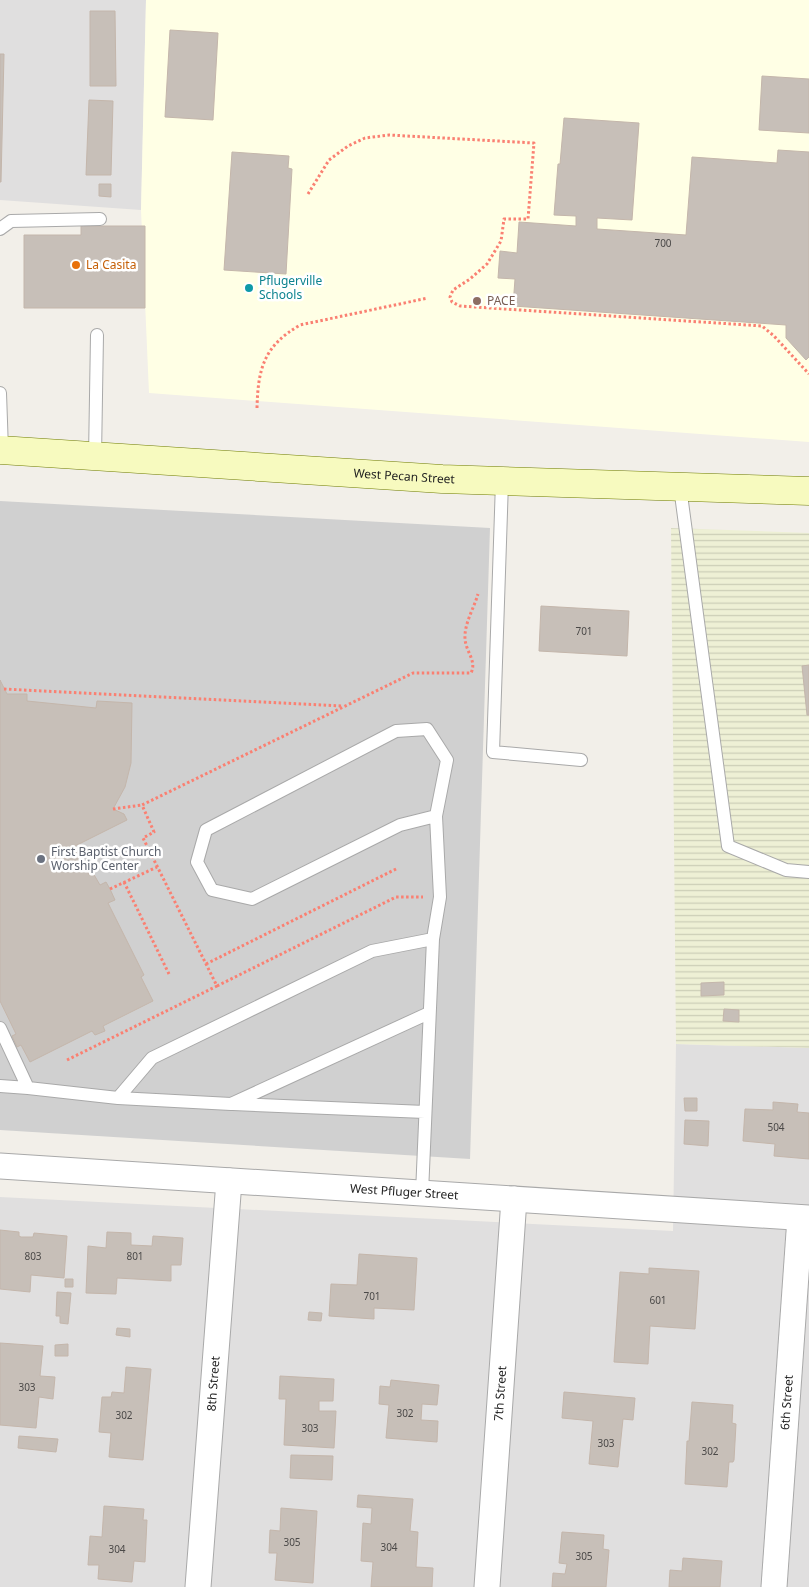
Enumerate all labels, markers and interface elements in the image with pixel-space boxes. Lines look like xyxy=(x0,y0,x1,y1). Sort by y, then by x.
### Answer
house number: 700 xyxy=(654,236,672,250)
place label: La Casita xyxy=(86,256,136,273)
marker: La Casita xyxy=(70,259,82,271)
place label: Pflugerville Schools xyxy=(259,272,322,303)
marker: Pflugerville Schools xyxy=(243,282,255,294)
place label: PACE xyxy=(487,292,515,309)
marker: PACE xyxy=(471,295,483,307)
street label: West Pecan Street xyxy=(353,464,456,487)
house number: 701 xyxy=(575,624,593,638)
place label: First Baptist Church Worship Center xyxy=(51,843,161,874)
marker: First Baptist Church Worship Center xyxy=(35,853,47,865)
house number: 504 xyxy=(767,1120,785,1134)
street label: West Pfluger Street xyxy=(349,1180,460,1203)
house number: 803 xyxy=(24,1249,42,1263)
house number: 801 xyxy=(126,1249,144,1263)
house number: 701 xyxy=(363,1289,381,1303)
house number: 601 xyxy=(649,1293,667,1307)
street label: 8th Street xyxy=(202,1355,224,1412)
street label: 7th Street xyxy=(490,1365,510,1422)
street label: 6th Street xyxy=(776,1374,797,1431)
house number: 303 xyxy=(18,1380,36,1394)
house number: 302 xyxy=(396,1406,414,1420)
house number: 302 xyxy=(115,1408,133,1422)
house number: 303 xyxy=(301,1421,319,1435)
house number: 303 xyxy=(597,1436,615,1450)
house number: 302 xyxy=(701,1444,719,1458)
house number: 305 xyxy=(283,1535,301,1549)
house number: 304 xyxy=(380,1540,398,1554)
house number: 304 xyxy=(108,1542,126,1556)
house number: 305 xyxy=(575,1549,593,1563)

